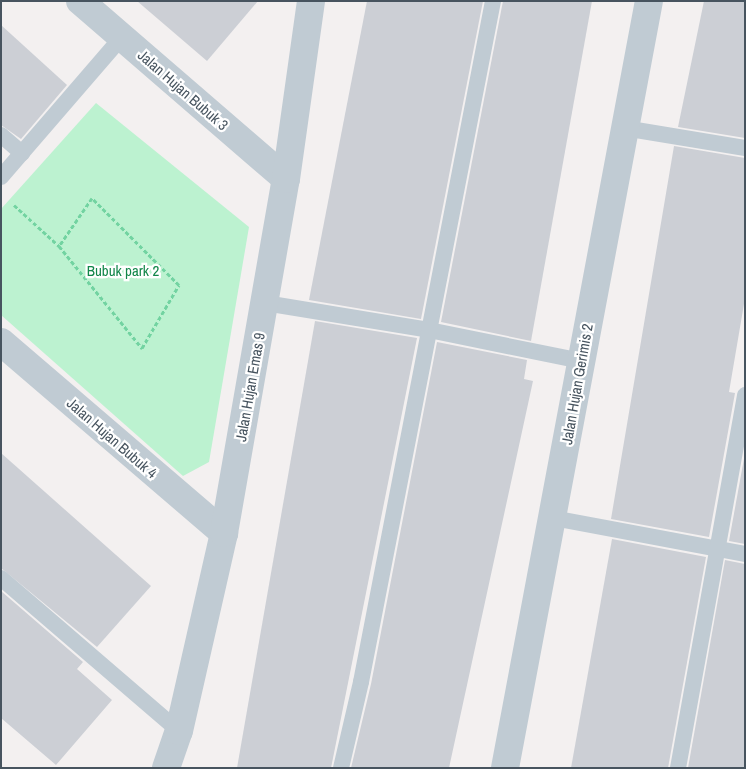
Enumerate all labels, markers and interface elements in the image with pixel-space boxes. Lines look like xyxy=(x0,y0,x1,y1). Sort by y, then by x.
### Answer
street label: Jalan Hujan Bubuk 3 xyxy=(134,46,232,134)
park label: Bubuk park 2 xyxy=(87,262,159,280)
street label: Jalan Hujan Gerimis 2 xyxy=(558,322,596,446)
street label: Jalan Hujan Emas 9 xyxy=(232,331,268,443)
street label: Jalan Hujan Bubuk 4 xyxy=(63,394,161,482)

